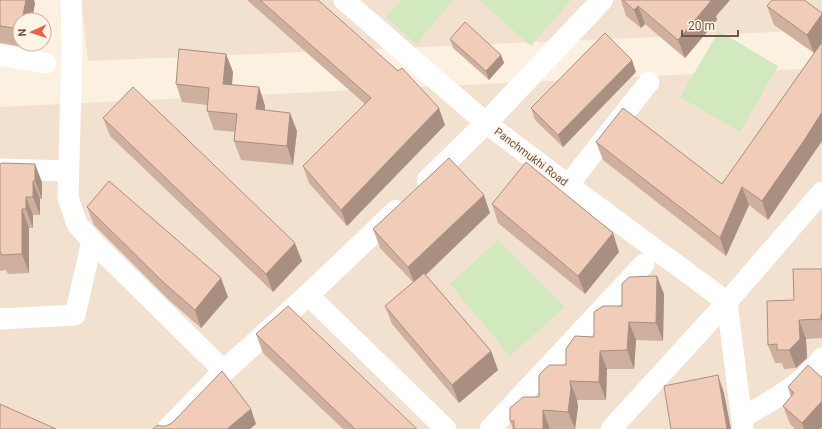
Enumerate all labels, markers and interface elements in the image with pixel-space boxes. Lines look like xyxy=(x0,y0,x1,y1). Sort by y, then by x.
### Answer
north arrow xyxy=(12,12,52,52)
scale bar xyxy=(682,12,738,38)
text: 20 m xyxy=(688,19,715,33)
text: N xyxy=(16,28,29,37)
street label: Panchmukhi Road xyxy=(492,125,570,189)

